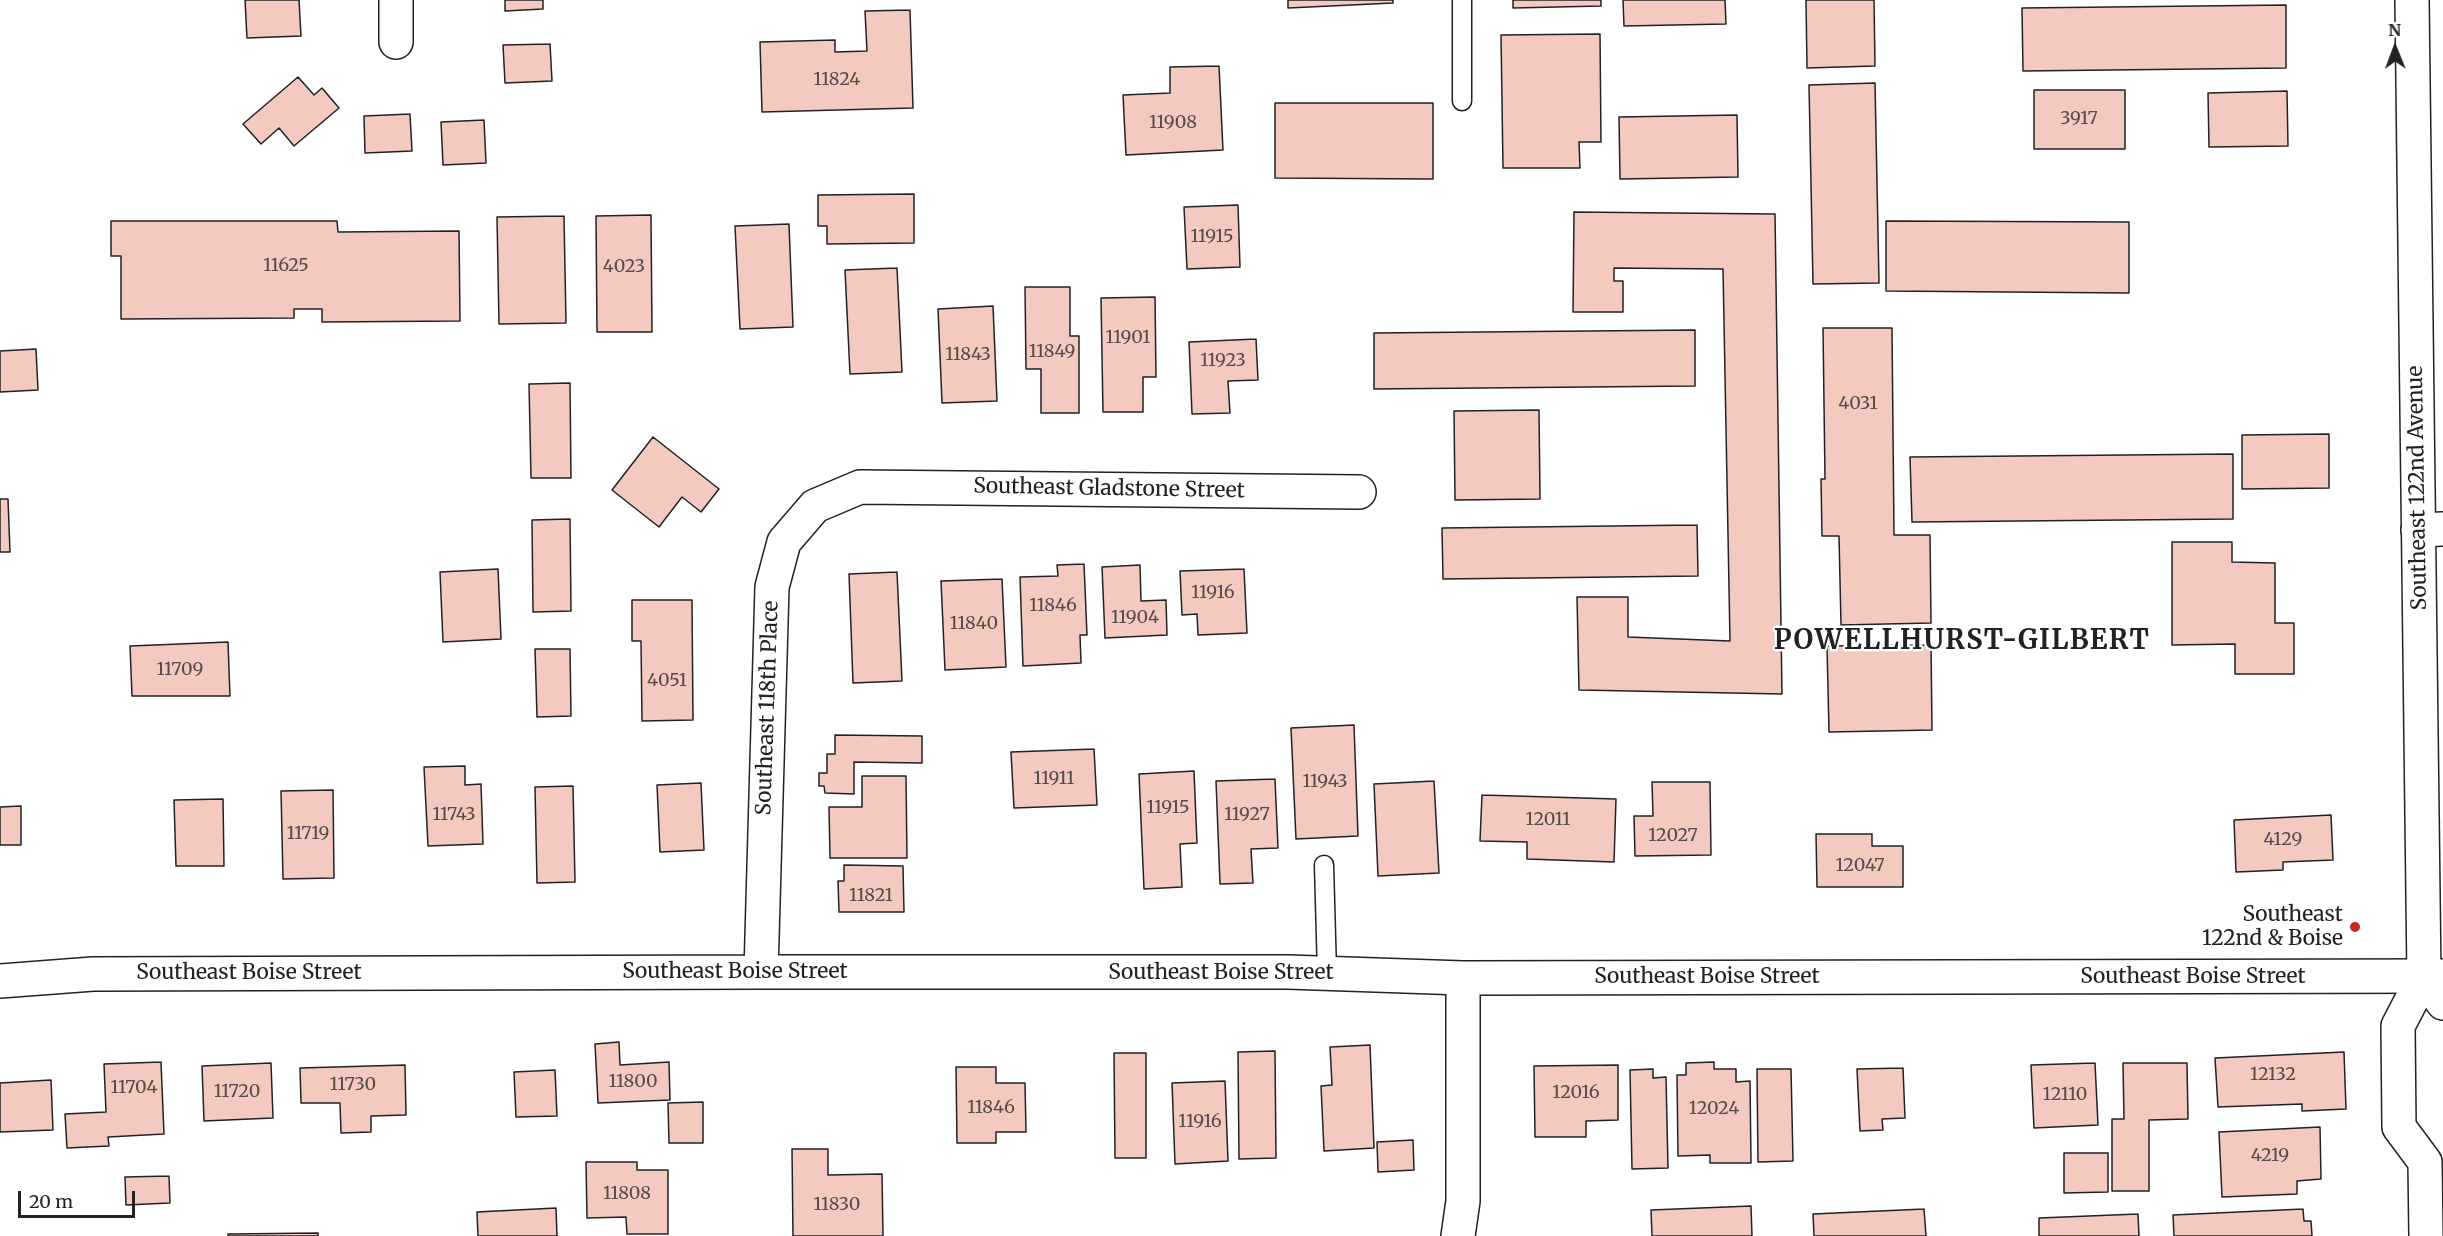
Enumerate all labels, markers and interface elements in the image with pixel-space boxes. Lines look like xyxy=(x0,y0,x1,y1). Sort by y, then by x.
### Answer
north arrow xyxy=(2365,18,2425,78)
text: N xyxy=(2388,20,2401,40)
house number: 11824 xyxy=(814,69,860,91)
house number: 3917 xyxy=(2060,108,2098,130)
house number: 11908 xyxy=(1149,112,1197,134)
house number: 11915 xyxy=(1190,226,1234,248)
house number: 11625 xyxy=(263,255,309,277)
house number: 4023 xyxy=(603,256,645,278)
house number: 11901 xyxy=(1106,327,1150,349)
house number: 11849 xyxy=(1029,341,1075,363)
house number: 11843 xyxy=(945,344,991,366)
house number: 11923 xyxy=(1200,350,1246,372)
street label: Southeast 122nd Avenue xyxy=(2403,366,2433,610)
house number: 4031 xyxy=(1838,393,1878,415)
street label: Southeast Gladstone Street xyxy=(973,474,1245,504)
house number: 11916 xyxy=(1191,582,1235,604)
house number: 11846 xyxy=(1029,595,1077,617)
street label: Southeast 118th Place xyxy=(752,600,784,816)
house number: 11904 xyxy=(1111,607,1159,629)
house number: 11840 xyxy=(950,613,998,635)
district label: POWELLHURST-GILBERT xyxy=(1774,625,2150,657)
house number: 11709 xyxy=(157,659,203,681)
house number: 4051 xyxy=(647,670,687,692)
house number: 11911 xyxy=(1034,768,1074,790)
house number: 11943 xyxy=(1302,771,1348,793)
house number: 11915 xyxy=(1146,797,1190,819)
house number: 11743 xyxy=(432,804,476,826)
house number: 11927 xyxy=(1224,804,1270,826)
house number: 12011 xyxy=(1526,809,1570,831)
house number: 11719 xyxy=(287,823,329,845)
house number: 12027 xyxy=(1648,825,1698,847)
house number: 4129 xyxy=(2264,829,2302,851)
house number: 12047 xyxy=(1835,855,1885,877)
house number: 11821 xyxy=(849,885,893,907)
place label: Southeast 122nd & Boise xyxy=(2202,902,2343,952)
marker: Southeast 122nd & Boise xyxy=(2348,920,2362,934)
street label: Southeast Boise Street xyxy=(622,959,848,985)
street label: Southeast Boise Street xyxy=(136,960,362,986)
street label: Southeast Boise Street xyxy=(1108,960,1334,986)
street label: Southeast Boise Street xyxy=(1594,964,1820,990)
street label: Southeast Boise Street xyxy=(2080,964,2306,990)
house number: 12132 xyxy=(2250,1064,2296,1086)
house number: 11800 xyxy=(608,1071,658,1093)
house number: 11730 xyxy=(330,1074,376,1096)
house number: 11704 xyxy=(111,1077,157,1099)
house number: 11720 xyxy=(214,1081,260,1103)
house number: 12016 xyxy=(1552,1082,1600,1104)
house number: 12110 xyxy=(2043,1084,2087,1106)
house number: 11846 xyxy=(967,1097,1015,1119)
house number: 12024 xyxy=(1689,1098,1739,1120)
house number: 11916 xyxy=(1178,1111,1222,1133)
house number: 4219 xyxy=(2251,1145,2289,1167)
scale bar xyxy=(21,1179,138,1217)
house number: 11808 xyxy=(603,1183,651,1205)
text: 20 m xyxy=(29,1190,73,1213)
house number: 11830 xyxy=(814,1194,860,1216)

